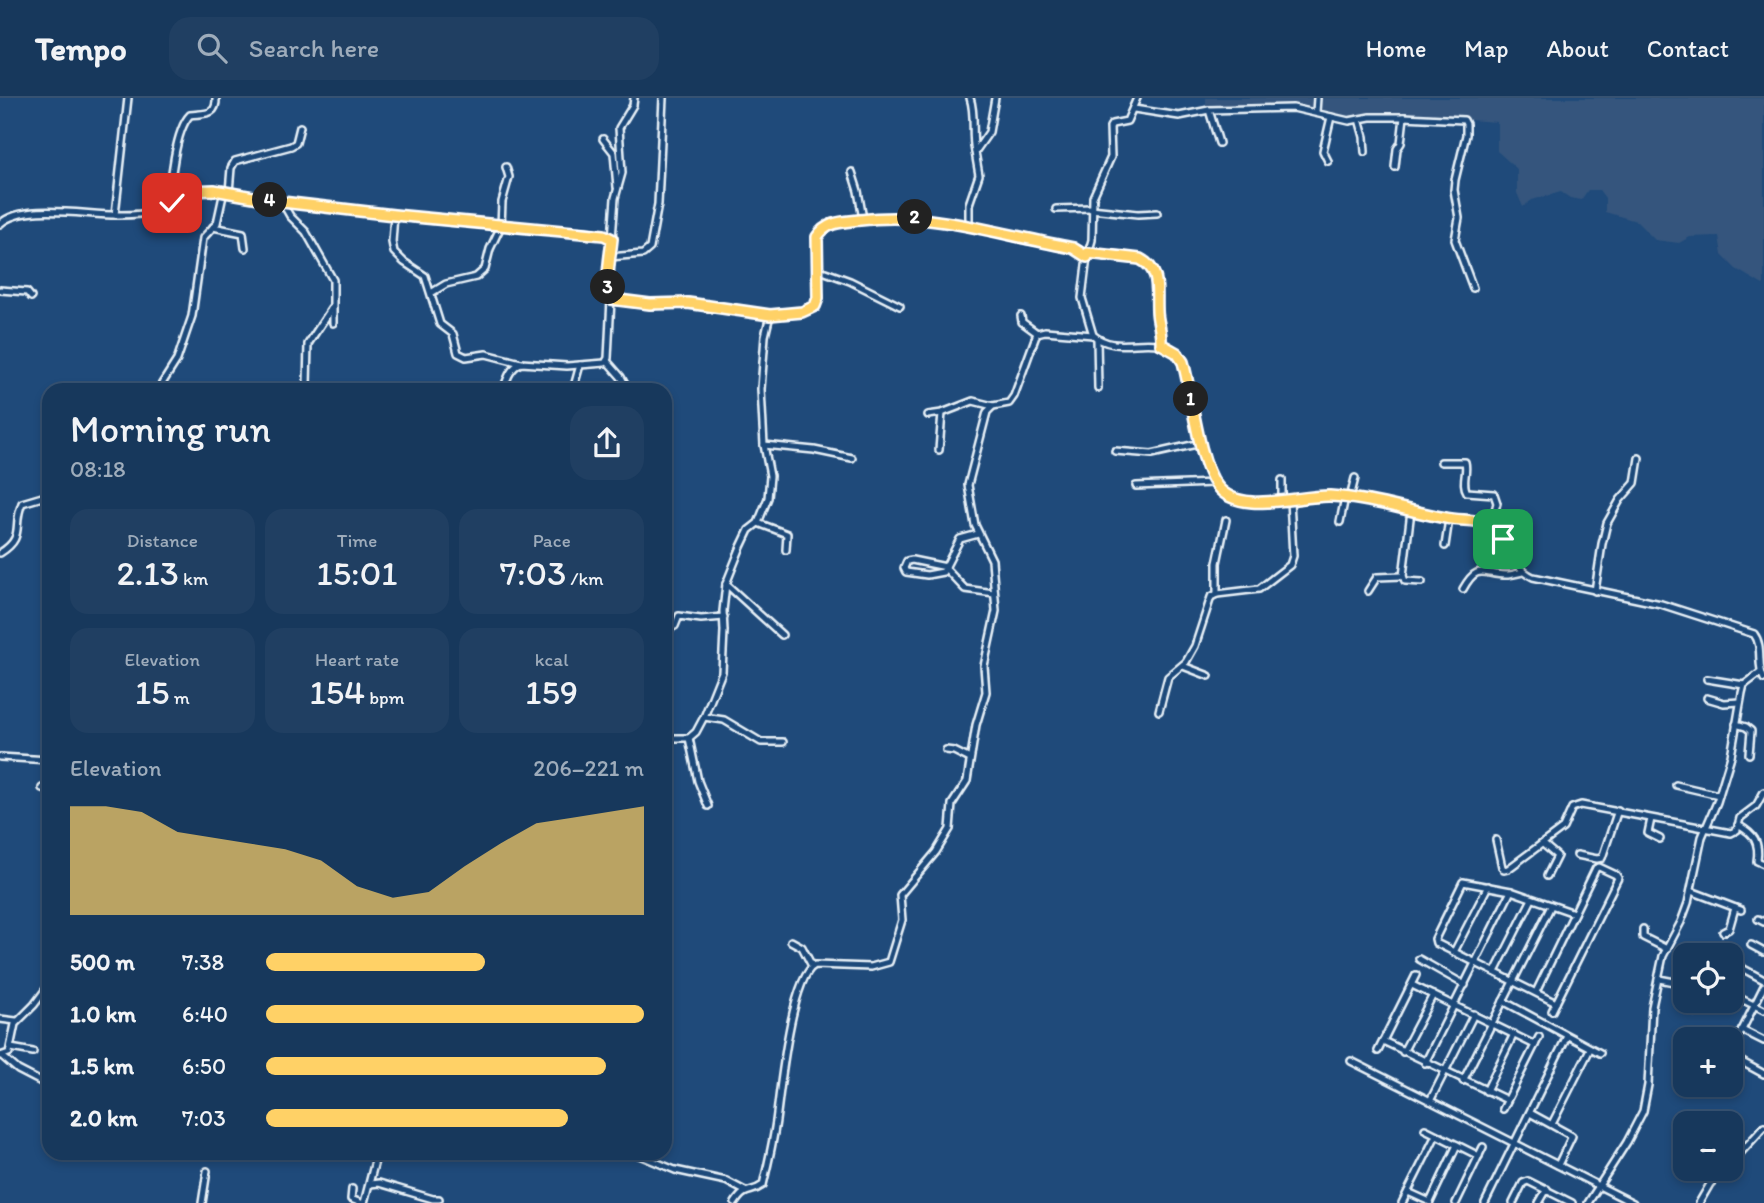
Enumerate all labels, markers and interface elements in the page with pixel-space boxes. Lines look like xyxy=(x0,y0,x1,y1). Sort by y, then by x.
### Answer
search box xyxy=(169,17,659,80)
text: Tempo xyxy=(35,29,127,68)
icon: search xyxy=(193,29,231,67)
text: Search here xyxy=(249,32,379,64)
text: Home xyxy=(1366,34,1426,63)
text: Map xyxy=(1464,34,1508,63)
text: About xyxy=(1546,34,1609,63)
text: Contact xyxy=(1647,34,1729,63)
pin xyxy=(142,173,202,233)
pin: 4 xyxy=(252,182,288,217)
icon: check xyxy=(153,184,191,222)
text: 4 xyxy=(264,188,275,211)
pin: 2 xyxy=(898,200,932,234)
text: 2 xyxy=(910,205,920,228)
pin: 3 xyxy=(590,270,626,304)
text: 3 xyxy=(602,275,613,298)
pin: 1 xyxy=(1174,382,1208,416)
text: 1 xyxy=(1186,387,1195,410)
text: Morning run xyxy=(70,406,271,452)
button: share xyxy=(570,406,644,480)
text: 08:18 xyxy=(70,455,126,483)
pin xyxy=(1473,509,1533,569)
icon: arrive xyxy=(1484,520,1522,558)
text: Distance xyxy=(127,529,198,552)
text: Time xyxy=(337,529,377,552)
text: Pace xyxy=(533,529,571,552)
text: 2.13 xyxy=(116,552,179,594)
text: 15:01 xyxy=(316,552,397,594)
text: 7:03 xyxy=(500,552,566,594)
text: km xyxy=(179,567,208,590)
text: /km xyxy=(566,567,604,590)
text: Elevation xyxy=(125,648,200,671)
text: Heart rate xyxy=(315,648,399,671)
text: kcal xyxy=(535,648,569,671)
text: 15 xyxy=(135,671,170,713)
text: 154 xyxy=(309,671,365,713)
text: 159 xyxy=(525,671,578,713)
text: m xyxy=(170,686,190,709)
text: bpm xyxy=(365,686,405,709)
text: Elevation xyxy=(70,754,161,782)
text: 206–221 m xyxy=(533,754,644,782)
map controls xyxy=(1673,943,1743,1181)
button: locate xyxy=(1673,943,1743,1013)
text: 500 m xyxy=(70,948,135,976)
text: 7:38 xyxy=(182,948,224,976)
text: 1.0 km xyxy=(70,1000,136,1028)
text: 6:40 xyxy=(182,1000,228,1028)
button: + xyxy=(1673,1027,1743,1097)
text: 1.5 km xyxy=(70,1052,134,1080)
text: 6:50 xyxy=(182,1052,226,1080)
text: 2.0 km xyxy=(70,1104,138,1132)
text: 7:03 xyxy=(182,1104,226,1132)
button: − xyxy=(1673,1111,1743,1181)

